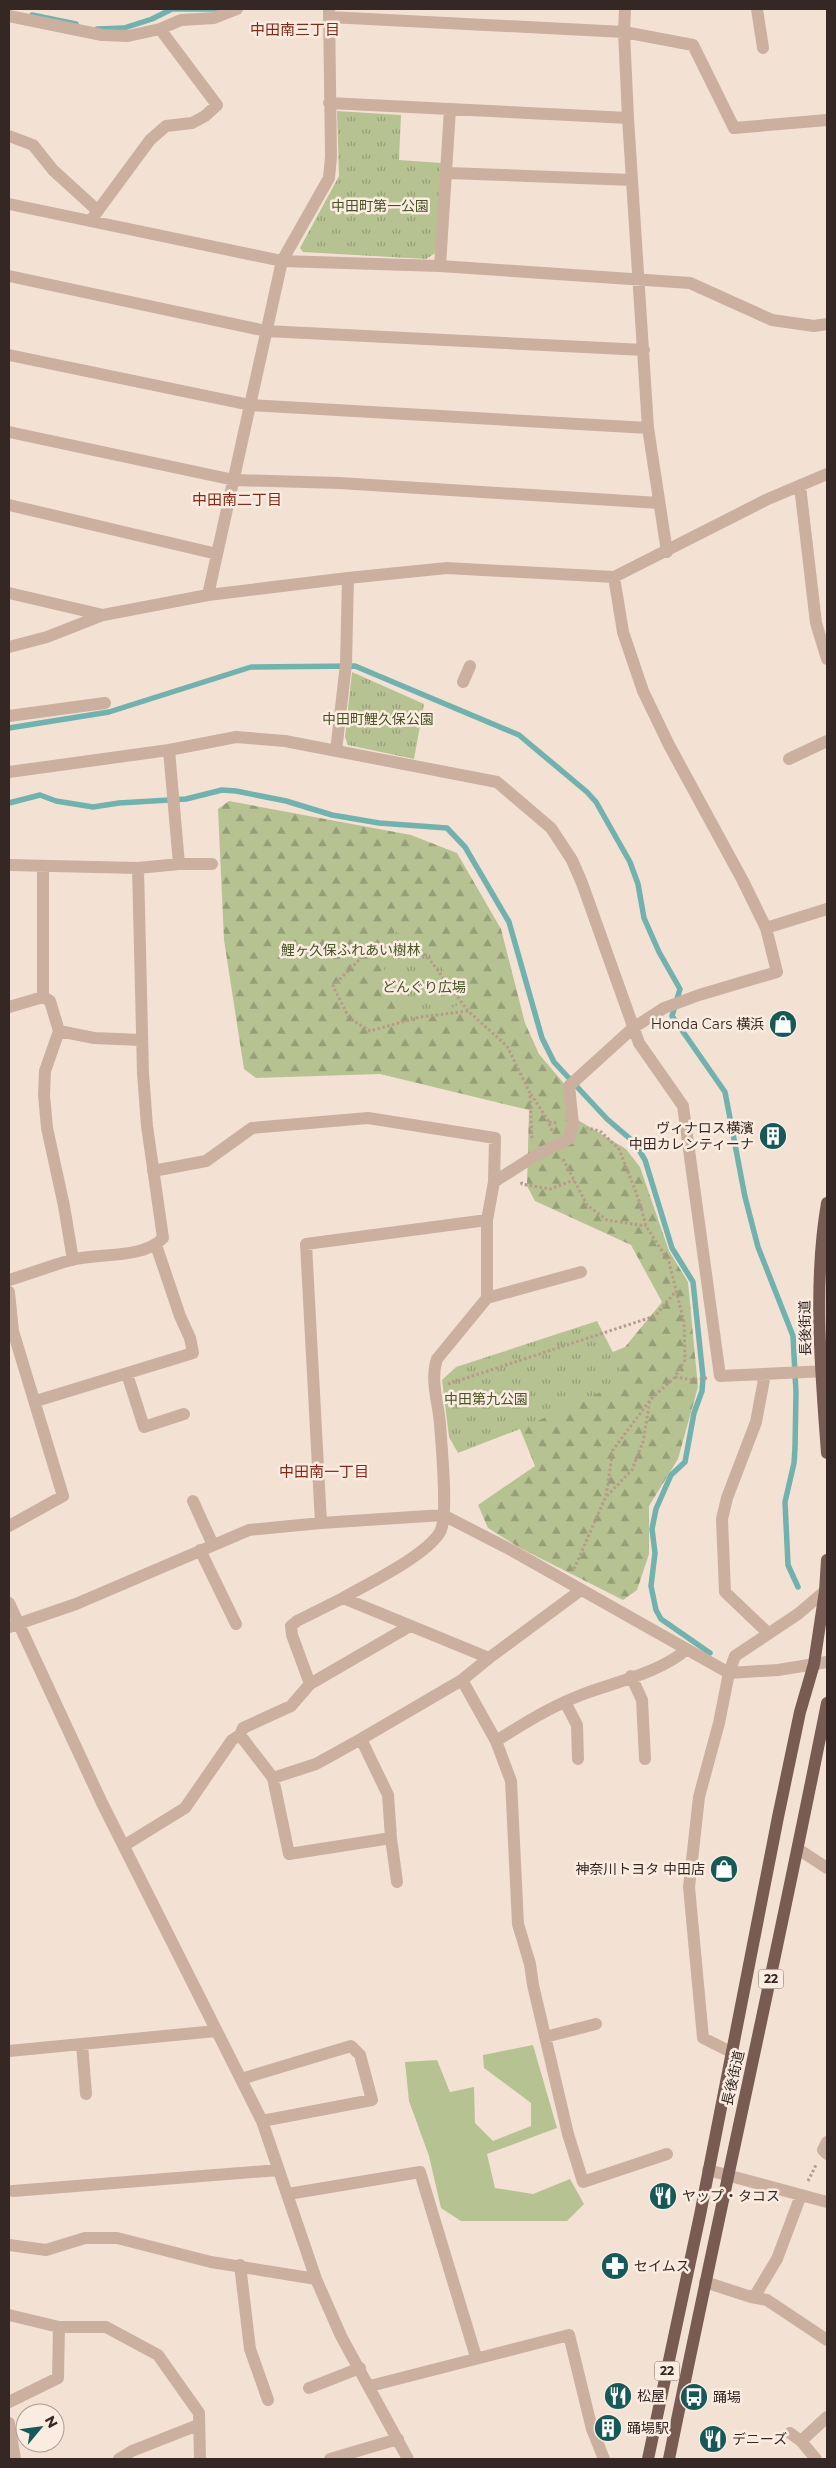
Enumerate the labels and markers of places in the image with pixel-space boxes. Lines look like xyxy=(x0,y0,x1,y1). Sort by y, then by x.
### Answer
shop icon: Honda Cars 横浜 xyxy=(768,1009,798,1039)
place label: Honda Cars 横浜 xyxy=(651,1015,764,1033)
place label: ヴィナロス横濱 中田カレンティーナ xyxy=(629,1119,754,1153)
building icon: ヴィナロス横濱 中田カレンティーナ xyxy=(758,1121,788,1151)
shop icon: 神奈川トヨタ 中田店 xyxy=(709,1854,739,1884)
place label: 神奈川トヨタ 中田店 xyxy=(575,1860,705,1878)
restaurant icon: ヤップ・タコス xyxy=(648,2181,678,2211)
place label: ヤップ・タコス xyxy=(682,2187,780,2205)
pharmacy icon: セイムス xyxy=(600,2251,630,2281)
place label: セイムス xyxy=(634,2257,690,2275)
restaurant icon: 松屋 xyxy=(603,2381,633,2411)
bus stop icon: 踊場 xyxy=(679,2382,709,2412)
place label: 松屋 xyxy=(637,2387,665,2405)
place label: 踊場 xyxy=(713,2388,741,2406)
building icon: 踊場駅 xyxy=(593,2413,623,2443)
place label: 踊場駅 xyxy=(627,2419,669,2437)
restaurant icon: デニーズ xyxy=(698,2424,728,2454)
place label: デニーズ xyxy=(732,2430,787,2448)

